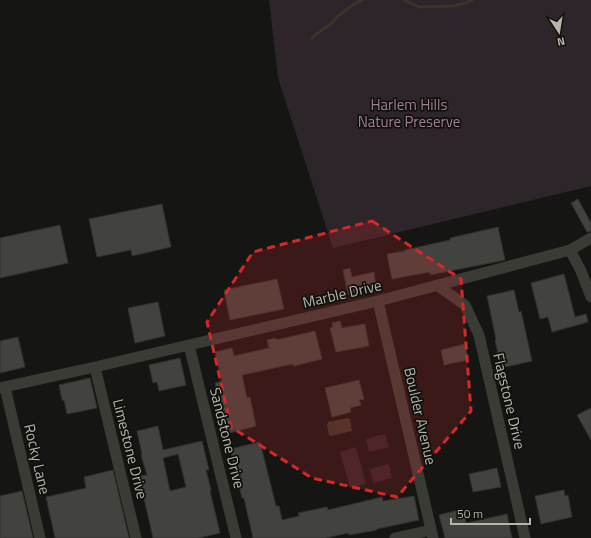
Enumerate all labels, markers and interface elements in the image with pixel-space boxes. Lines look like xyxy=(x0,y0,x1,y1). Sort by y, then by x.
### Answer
north arrow xyxy=(539,12,579,52)
text: N xyxy=(556,33,566,50)
park label: Harlem Hills Nature Preserve xyxy=(358,93,460,133)
street label: Marble Drive xyxy=(300,273,384,314)
street label: Flagstone Drive xyxy=(487,350,532,451)
street label: Boulder Avenue xyxy=(398,365,443,467)
street label: Sandstone Drive xyxy=(204,385,251,491)
street label: Limestone Drive xyxy=(107,396,154,501)
street label: Rocky Lane xyxy=(18,421,57,496)
scale bar xyxy=(451,500,530,526)
text: 50 m xyxy=(457,504,483,523)

